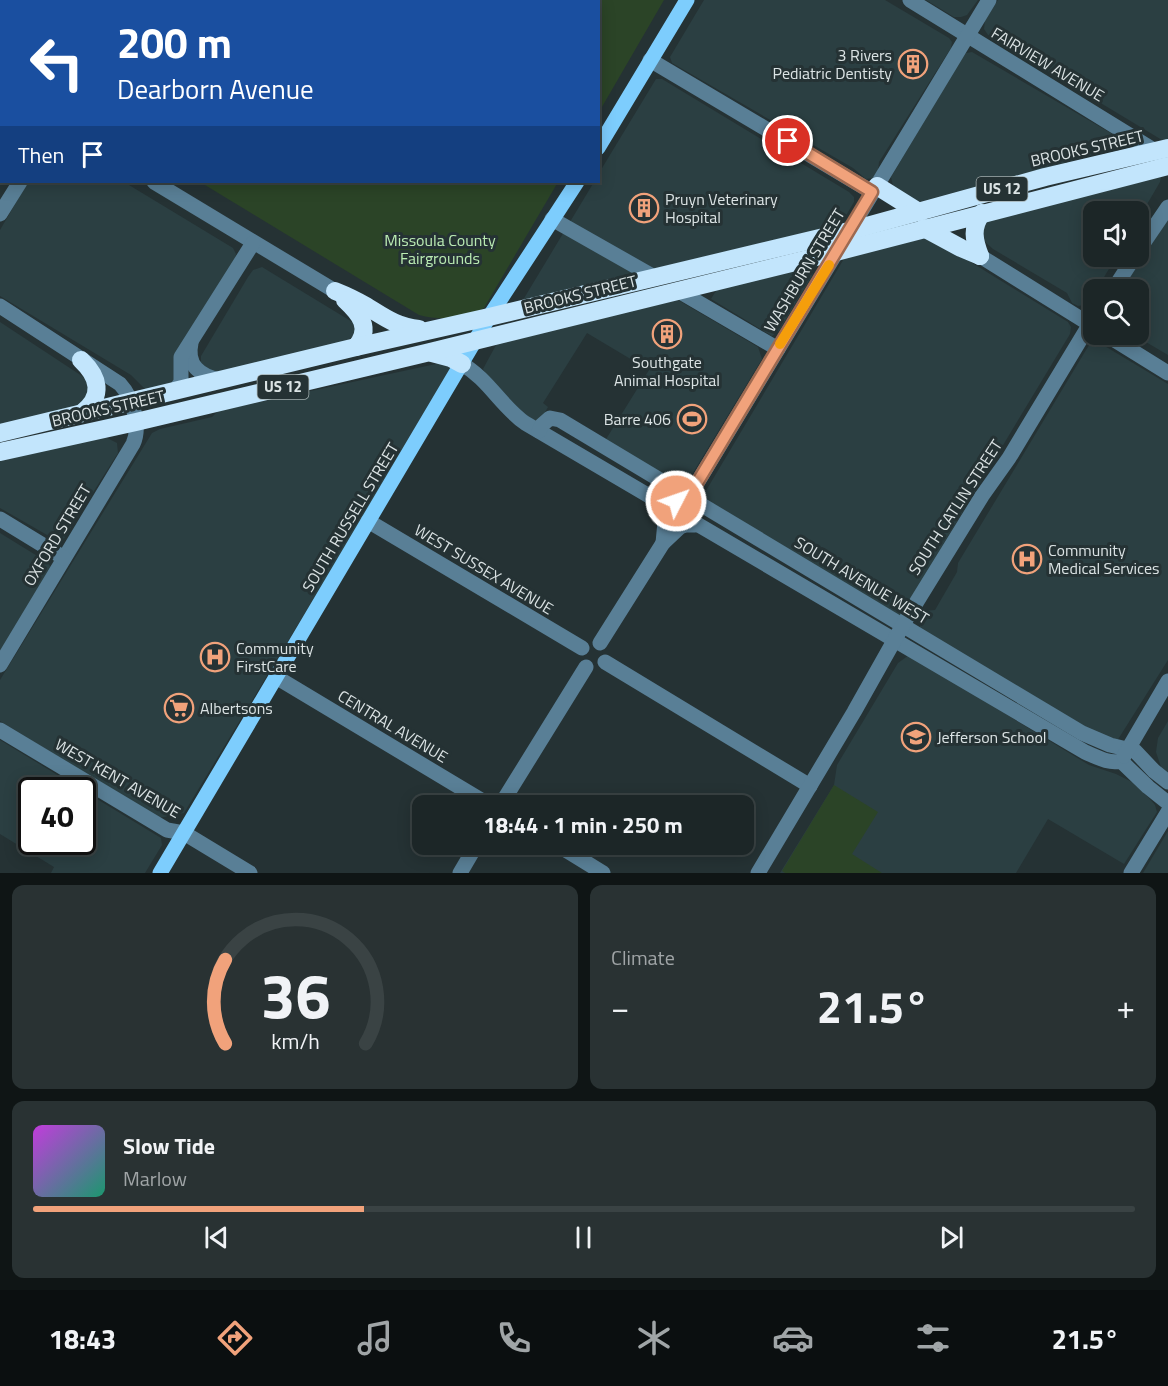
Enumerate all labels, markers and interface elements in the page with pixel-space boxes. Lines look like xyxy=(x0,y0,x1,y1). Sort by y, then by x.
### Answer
text: 200 m xyxy=(117,10,232,74)
street label: FAIRVIEW AVENUE xyxy=(987,21,1109,107)
icon: left xyxy=(18,24,96,102)
place label: 3 Rivers Pediatric Dentisty xyxy=(773,43,892,85)
building icon: 3 Rivers Pediatric Dentisty xyxy=(897,48,929,80)
text: Dearborn Avenue xyxy=(117,68,314,109)
pin xyxy=(762,115,813,166)
street label: BROOKS STREET xyxy=(1028,123,1146,173)
icon: arrive xyxy=(771,124,804,157)
text: Then xyxy=(18,138,64,172)
icon: arrive xyxy=(76,138,109,171)
road number: US 12 xyxy=(976,177,1028,201)
place label: Pruyn Veterinary Hospital xyxy=(665,187,778,229)
building icon: Pruyn Veterinary Hospital xyxy=(628,192,660,224)
map controls xyxy=(1083,201,1149,345)
button: sound xyxy=(1083,201,1149,267)
street label: WASHBURN STREET xyxy=(758,203,851,336)
park label: Missoula County Fairgrounds xyxy=(384,228,496,270)
street label: BROOKS STREET xyxy=(521,268,639,320)
button: search xyxy=(1083,279,1149,345)
building icon: Southgate Animal Hospital xyxy=(651,318,683,350)
place label: Southgate Animal Hospital xyxy=(614,350,720,392)
road number: US 12 xyxy=(258,375,308,399)
street label: BROOKS STREET xyxy=(49,383,167,433)
sports icon: Barre 406 xyxy=(676,403,708,435)
place label: Barre 406 xyxy=(604,407,671,431)
street label: SOUTH CATLIN STREET xyxy=(902,434,1008,579)
street label: SOUTH RUSSELL STREET xyxy=(296,437,405,596)
position arrow xyxy=(644,469,708,533)
street label: OXFORD STREET xyxy=(17,479,97,590)
street label: WEST SUSSEX AVENUE xyxy=(410,518,558,620)
street label: SOUTH AVENUE WEST xyxy=(790,530,934,630)
place label: Community Medical Services xyxy=(1048,538,1160,580)
hospital icon: Community Medical Services xyxy=(1011,543,1043,575)
place label: Community FirstCare xyxy=(236,636,314,678)
hospital icon: Community FirstCare xyxy=(199,641,231,673)
street label: CENTRAL AVENUE xyxy=(333,684,453,768)
supermarket icon: Albertsons xyxy=(163,692,195,724)
place label: Albertsons xyxy=(200,696,273,720)
school or university icon: Jefferson School xyxy=(900,721,932,753)
place label: Jefferson School xyxy=(937,725,1047,749)
street label: WEST KENT AVENUE xyxy=(51,732,185,824)
speed limit sign: 40 xyxy=(18,777,96,855)
text: 18:44 · 1 min · 250 m xyxy=(483,808,683,842)
text: Climate xyxy=(611,942,675,973)
text: 36 xyxy=(260,947,330,1042)
text: 21.5° xyxy=(817,972,929,1040)
text: − xyxy=(611,982,629,1032)
text: + xyxy=(1117,982,1135,1032)
text: km/h xyxy=(271,1025,319,1057)
text: Slow Tide xyxy=(123,1129,215,1163)
text: Marlow xyxy=(123,1163,187,1194)
icon: previous xyxy=(200,1221,233,1254)
icon: pause xyxy=(567,1221,600,1254)
icon: next xyxy=(935,1221,968,1254)
icon: directions xyxy=(214,1317,256,1359)
icon: music xyxy=(354,1317,396,1359)
icon: phone xyxy=(493,1317,535,1359)
icon: climate xyxy=(633,1317,675,1359)
icon: car xyxy=(772,1317,814,1359)
icon: filters xyxy=(912,1317,954,1359)
text: 18:43 xyxy=(49,1318,116,1359)
text: 21.5° xyxy=(1052,1318,1119,1359)

